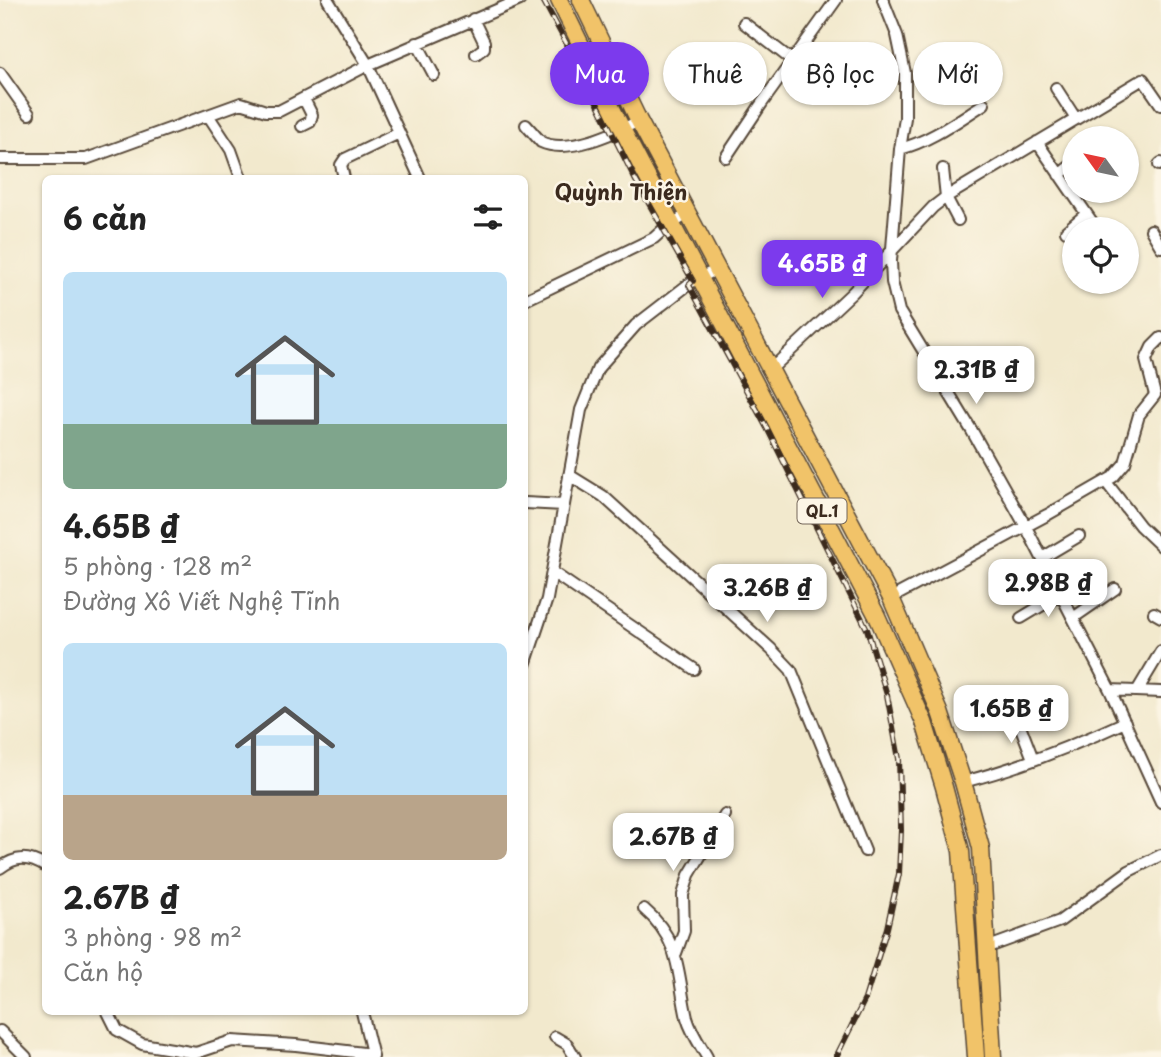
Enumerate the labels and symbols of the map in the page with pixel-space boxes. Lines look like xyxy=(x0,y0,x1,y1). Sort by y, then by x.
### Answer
north arrow xyxy=(1062,126,1139,203)
district label: Quỳnh Thiện xyxy=(555,175,687,207)
pin: 4.65B ₫ xyxy=(757,240,887,300)
pin: 2.31B ₫ xyxy=(911,346,1041,406)
road number: QL.1 xyxy=(798,498,846,524)
pin: 2.98B ₫ xyxy=(983,560,1113,619)
pin: 3.26B ₫ xyxy=(702,564,832,624)
pin: 1.65B ₫ xyxy=(946,686,1076,745)
pin: 2.67B ₫ xyxy=(608,814,738,873)

